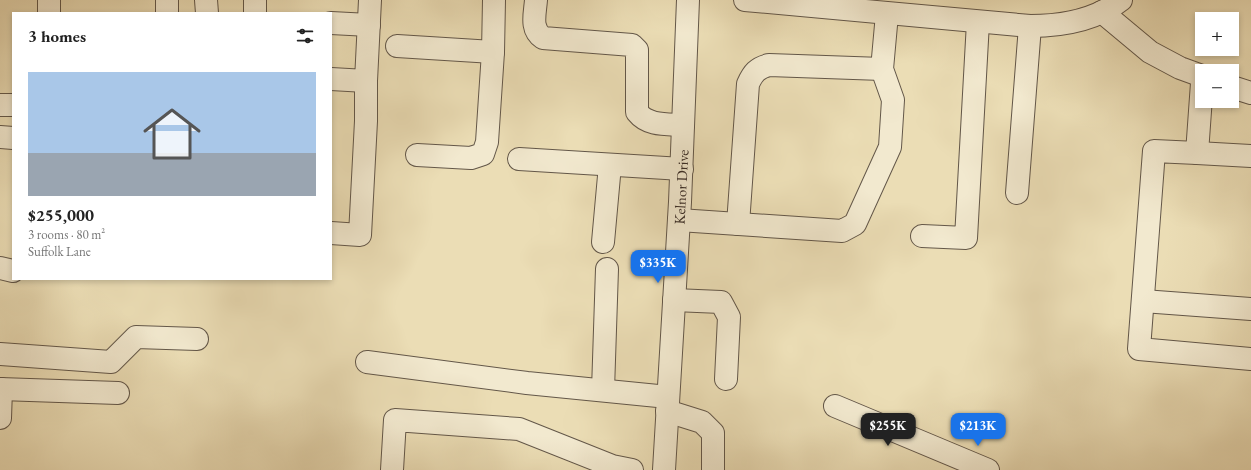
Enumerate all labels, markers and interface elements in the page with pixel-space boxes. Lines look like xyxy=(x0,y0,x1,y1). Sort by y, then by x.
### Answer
map controls xyxy=(1195,12,1239,108)
button: + xyxy=(1195,12,1239,56)
text: 3 homes xyxy=(28,25,86,47)
icon: filters xyxy=(294,25,316,47)
button: − xyxy=(1195,64,1239,108)
icon: home xyxy=(136,98,208,170)
street label: Kelnor Drive xyxy=(670,149,692,225)
text: $255,000 xyxy=(28,204,94,226)
text: 3 rooms · 80 m² xyxy=(28,226,105,243)
text: Suffolk Lane xyxy=(28,243,91,260)
pin: $335K xyxy=(630,250,686,284)
text: $335K xyxy=(640,254,676,271)
pin: $255K xyxy=(860,413,916,447)
pin: $213K xyxy=(950,413,1006,447)
text: $255K xyxy=(870,417,906,434)
text: $213K xyxy=(960,417,996,434)

